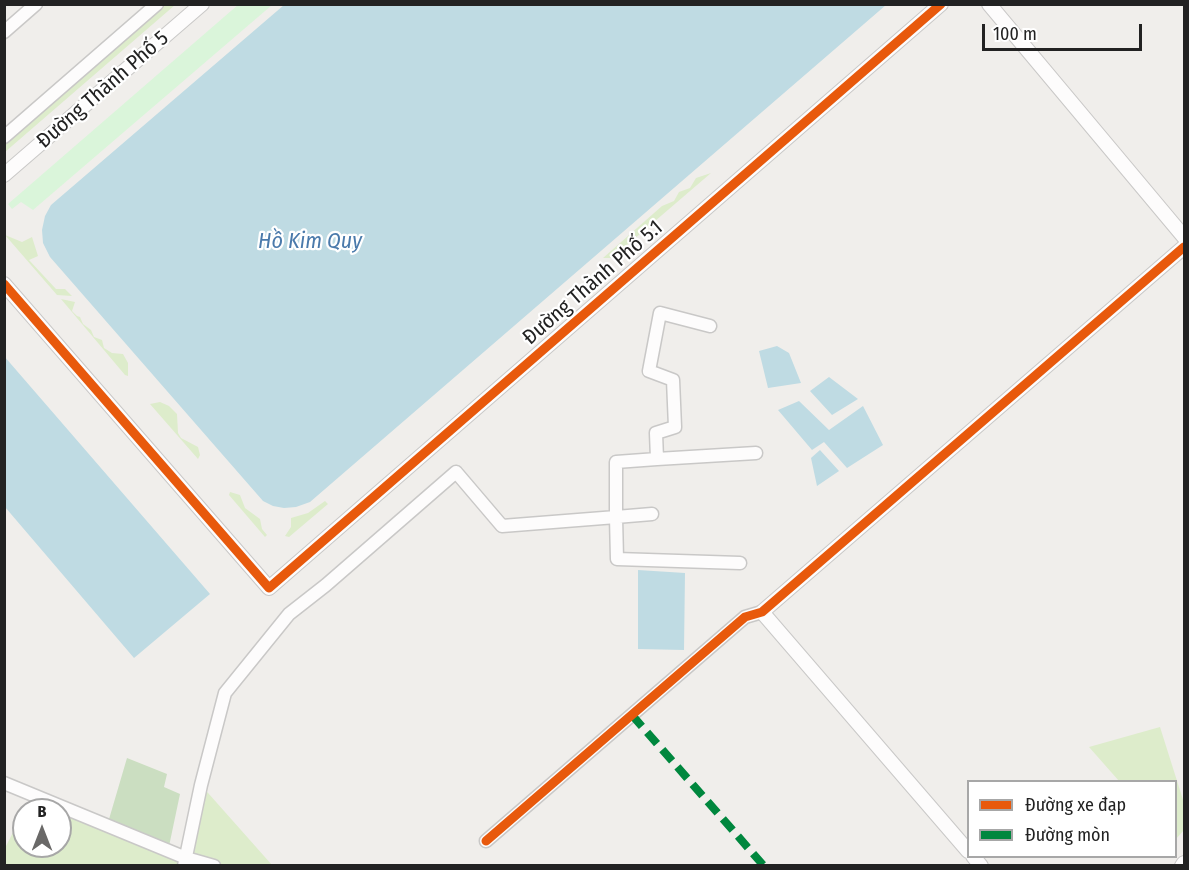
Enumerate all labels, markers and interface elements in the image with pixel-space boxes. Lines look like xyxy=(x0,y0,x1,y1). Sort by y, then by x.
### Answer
scale bar xyxy=(985,12,1146,50)
text: 100 m xyxy=(993,23,1037,45)
street label: Đường Thành Phố 5 xyxy=(32,26,174,154)
street label: Đường Thành Phố 5.1 xyxy=(518,215,668,351)
water label: Hồ Kim Quy xyxy=(258,229,362,255)
legend xyxy=(967,780,1177,858)
text: Đường xe đạp xyxy=(1025,794,1126,816)
north arrow xyxy=(12,798,72,858)
text: B xyxy=(38,802,46,821)
text: Đường mòn xyxy=(1025,824,1110,846)

